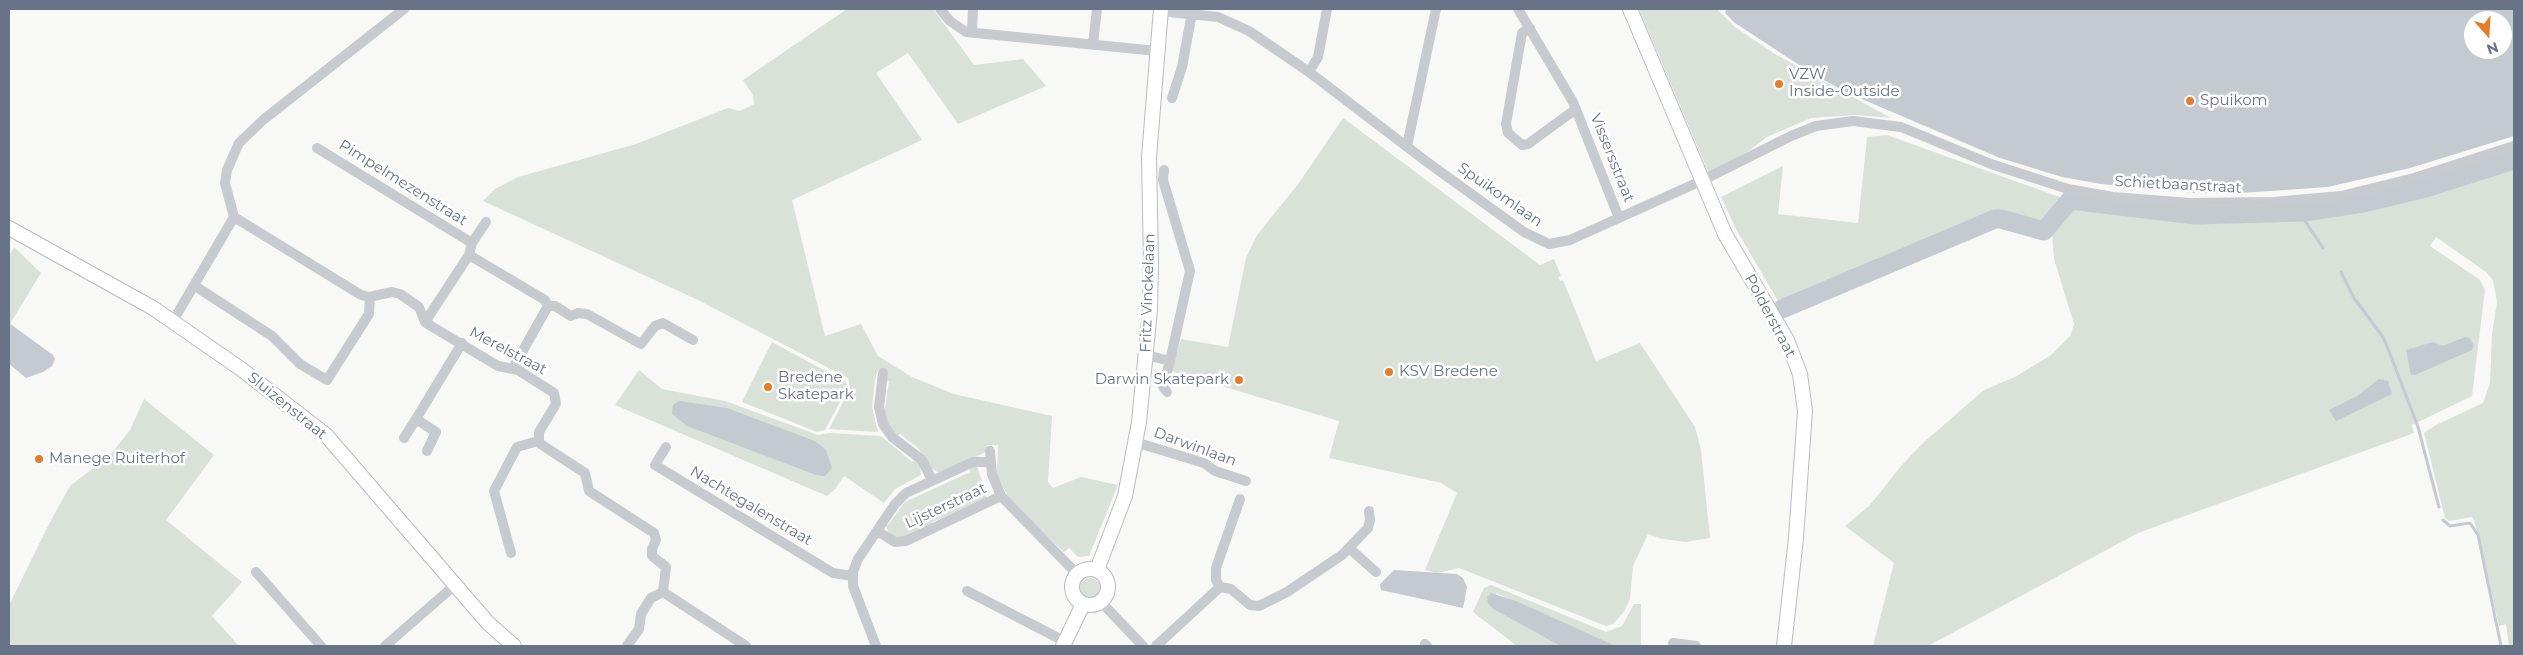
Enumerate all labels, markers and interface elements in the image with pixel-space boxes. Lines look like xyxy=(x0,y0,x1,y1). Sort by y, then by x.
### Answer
north arrow xyxy=(2463,10,2513,60)
text: N xyxy=(2484,38,2501,59)
place label: VZW Inside-Outside xyxy=(1789,66,1900,101)
marker: VZW Inside-Outside xyxy=(1773,78,1785,90)
place label: Spuikom xyxy=(2200,92,2267,110)
marker: Spuikom xyxy=(2184,95,2196,107)
street label: Vissersstraat xyxy=(1586,111,1638,205)
street label: Pimpelmezenstraat xyxy=(335,136,471,230)
street label: Spuikomlaan xyxy=(1454,159,1546,231)
street label: Schietbaanstraat xyxy=(2114,173,2242,197)
street label: Fritz Vinckelaan xyxy=(1137,233,1159,353)
street label: Polderstraat xyxy=(1740,271,1800,361)
street label: Merelstraat xyxy=(466,323,550,379)
place label: KSV Bredene xyxy=(1399,363,1498,381)
marker: KSV Bredene xyxy=(1383,366,1395,378)
street label: Sluizenstraat xyxy=(244,369,330,443)
place label: Bredene Skatepark xyxy=(778,369,854,404)
place label: Darwin Skatepark xyxy=(1095,371,1229,389)
marker: Darwin Skatepark xyxy=(1233,374,1245,386)
marker: Bredene Skatepark xyxy=(762,381,774,393)
street label: Darwinlaan xyxy=(1151,424,1239,470)
place label: Manege Ruiterhof xyxy=(49,450,185,468)
marker: Manege Ruiterhof xyxy=(33,453,45,465)
street label: Nachtegalenstraat xyxy=(687,462,815,550)
street label: Lijsterstraat xyxy=(902,479,990,533)

